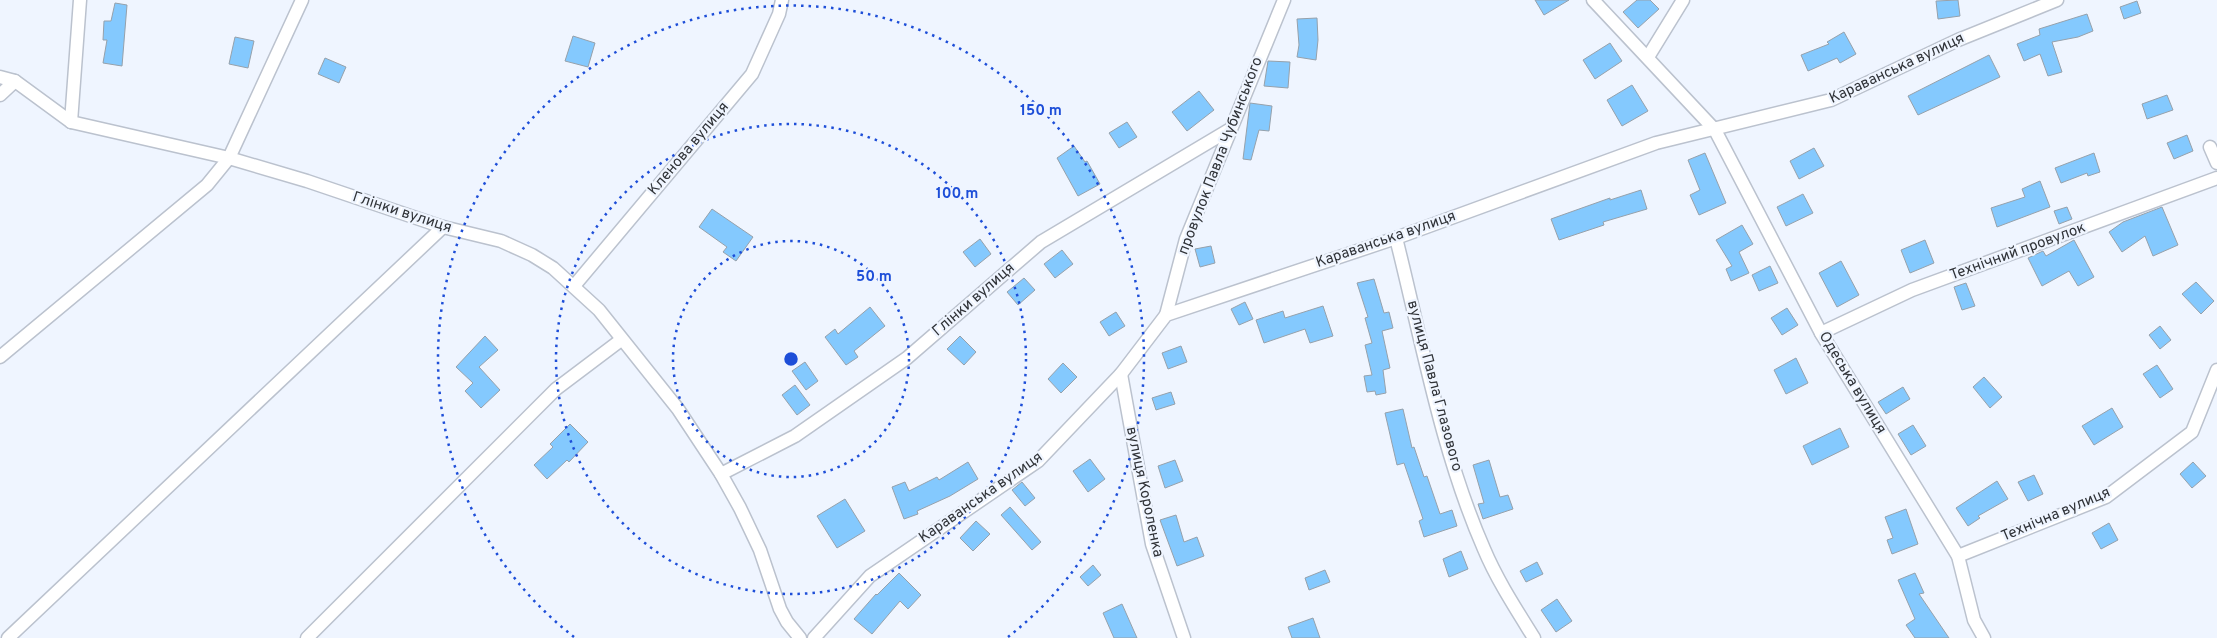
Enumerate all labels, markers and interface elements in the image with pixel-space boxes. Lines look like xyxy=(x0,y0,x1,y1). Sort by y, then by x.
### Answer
street label: Караванська вулиця xyxy=(1826,29,1968,109)
street label: провулок Павла Чубинського xyxy=(1174,54,1268,258)
street label: Кленова вулиця xyxy=(644,98,734,200)
text: 150 m xyxy=(1020,102,1062,121)
text: 100 m xyxy=(936,185,978,204)
street label: Глінки вулиця xyxy=(350,188,454,238)
street label: Караванська вулиця xyxy=(1314,207,1458,273)
street label: Технічний провулок xyxy=(1948,219,2088,285)
street label: Глінки вулиця xyxy=(929,259,1019,341)
text: 50 m xyxy=(856,268,892,287)
street label: вулиця Павла Глазового xyxy=(1402,298,1466,474)
street label: Одеська вулиця xyxy=(1814,328,1890,438)
centre of rings xyxy=(782,350,800,368)
street label: вулиця Короленка xyxy=(1121,425,1167,559)
street label: Караванська вулиця xyxy=(915,448,1047,548)
street label: Технічна вулиця xyxy=(1999,483,2113,547)

